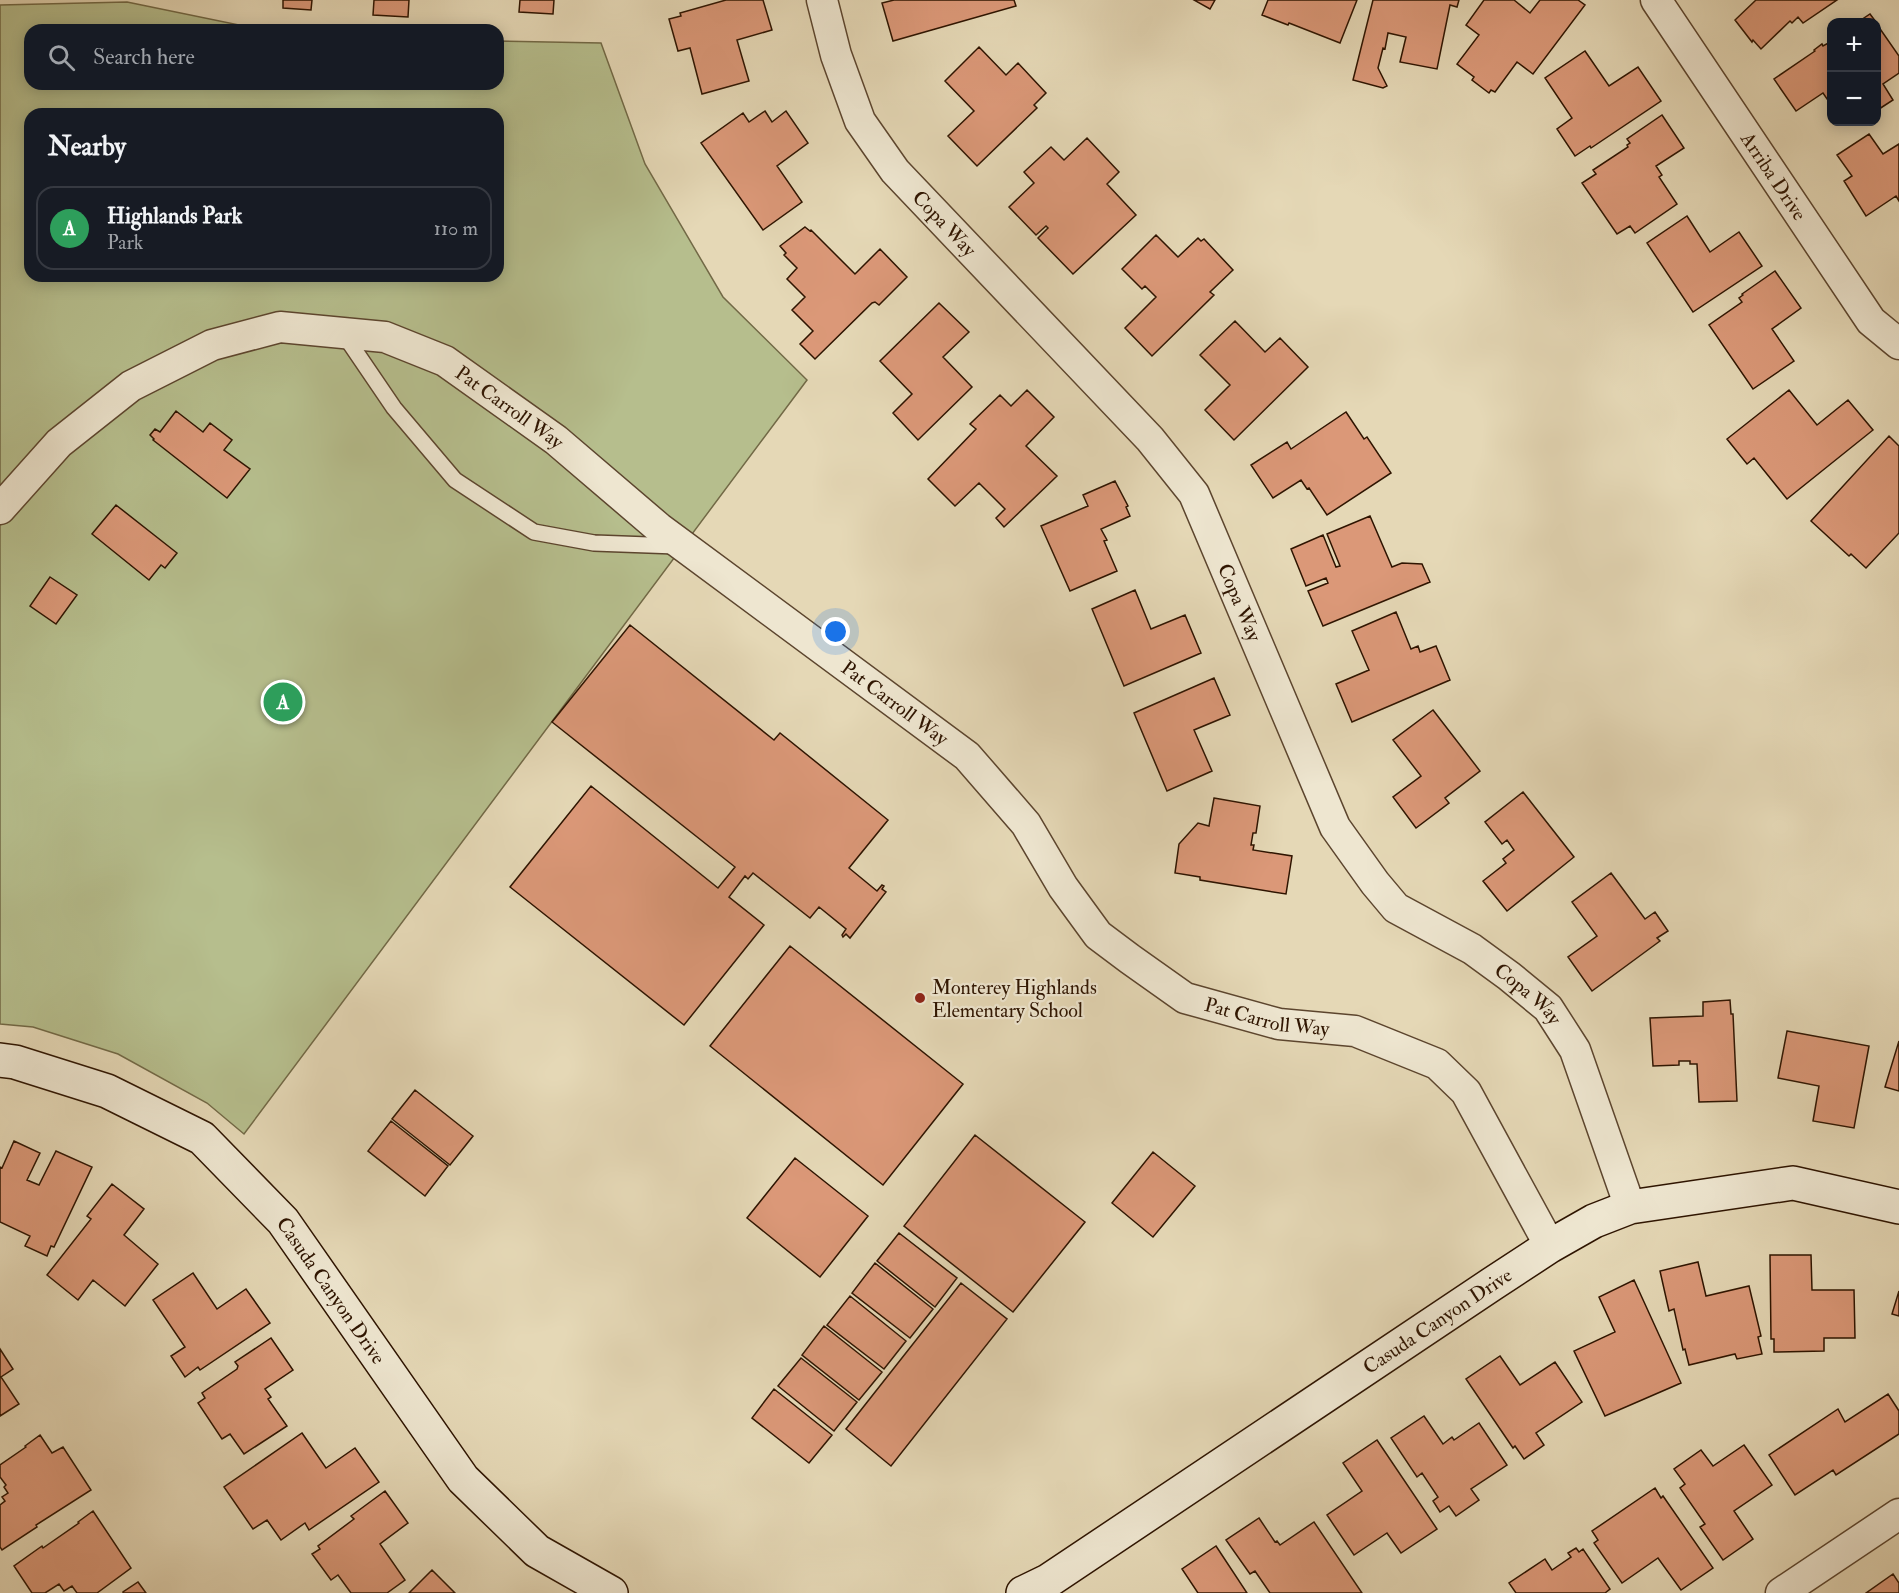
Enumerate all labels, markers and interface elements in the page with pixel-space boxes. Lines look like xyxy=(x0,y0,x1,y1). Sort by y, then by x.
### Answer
map controls xyxy=(1827,18,1881,126)
button: + xyxy=(1827,18,1881,72)
search box xyxy=(24,24,504,90)
icon: search xyxy=(45,41,78,74)
text: Search here xyxy=(93,43,195,71)
button: − xyxy=(1827,72,1881,126)
street label: Arriba Drive xyxy=(1735,126,1812,225)
text: Nearby xyxy=(48,131,126,163)
street label: Copa Way xyxy=(907,185,983,262)
text: Highlands Park xyxy=(107,202,242,230)
text: A xyxy=(63,216,76,241)
text: 110 m xyxy=(434,216,478,241)
text: Park xyxy=(107,230,143,255)
street label: Pat Carroll Way xyxy=(451,360,570,455)
street label: Copa Way xyxy=(1212,560,1268,646)
your location xyxy=(821,617,850,646)
street label: Pat Carroll Way xyxy=(836,655,955,751)
pin: A xyxy=(264,680,302,724)
street label: Copa Way xyxy=(1490,957,1568,1030)
place label: Monterey Highlands Elementary School xyxy=(932,975,1097,1023)
marker: Monterey Highlands Elementary School xyxy=(913,991,927,1005)
street label: Pat Carroll Way xyxy=(1202,992,1332,1041)
street label: Casuda Canyon Drive xyxy=(271,1212,391,1369)
street label: Casuda Canyon Drive xyxy=(1358,1262,1516,1379)

